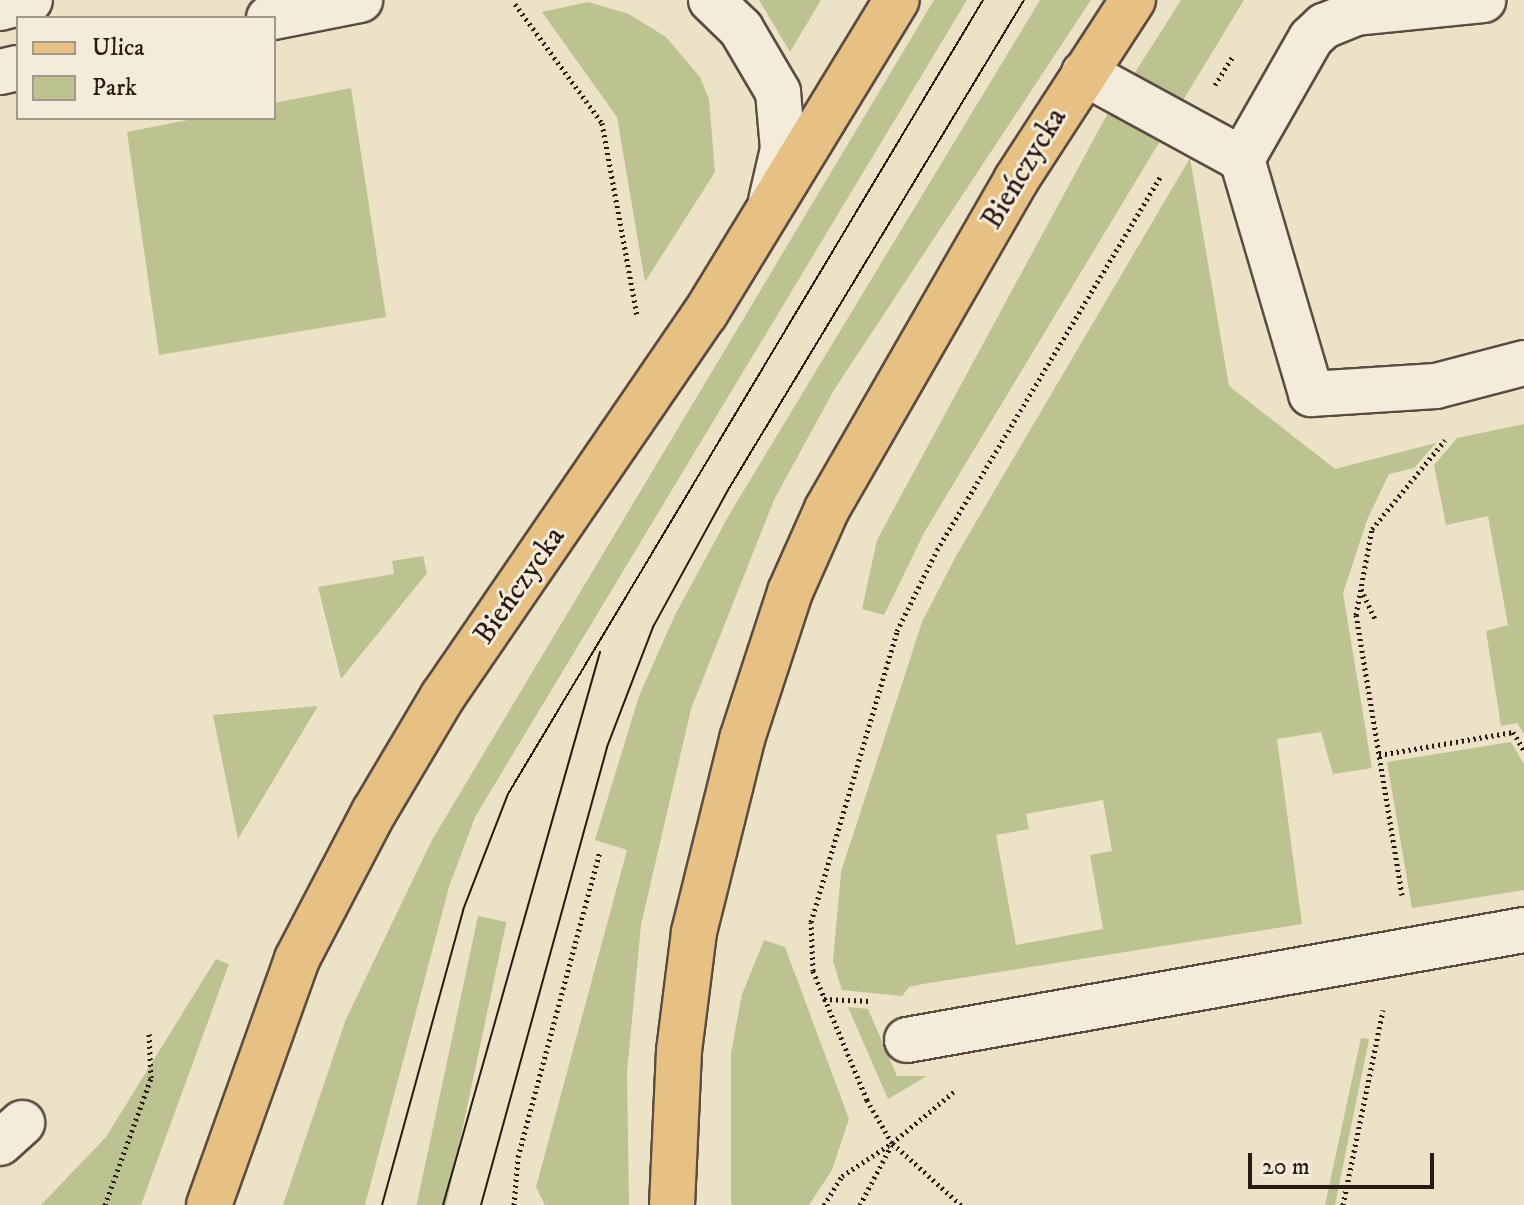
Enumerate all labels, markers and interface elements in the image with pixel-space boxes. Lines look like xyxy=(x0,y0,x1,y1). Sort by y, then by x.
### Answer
legend xyxy=(16,16,276,120)
text: Ulica xyxy=(92,33,145,63)
text: Park xyxy=(92,73,137,103)
street label: Bieńczycka xyxy=(975,102,1075,236)
street label: Bieńczycka xyxy=(467,520,573,652)
scale bar xyxy=(1252,1137,1438,1187)
text: 20 m xyxy=(1262,1152,1310,1182)

